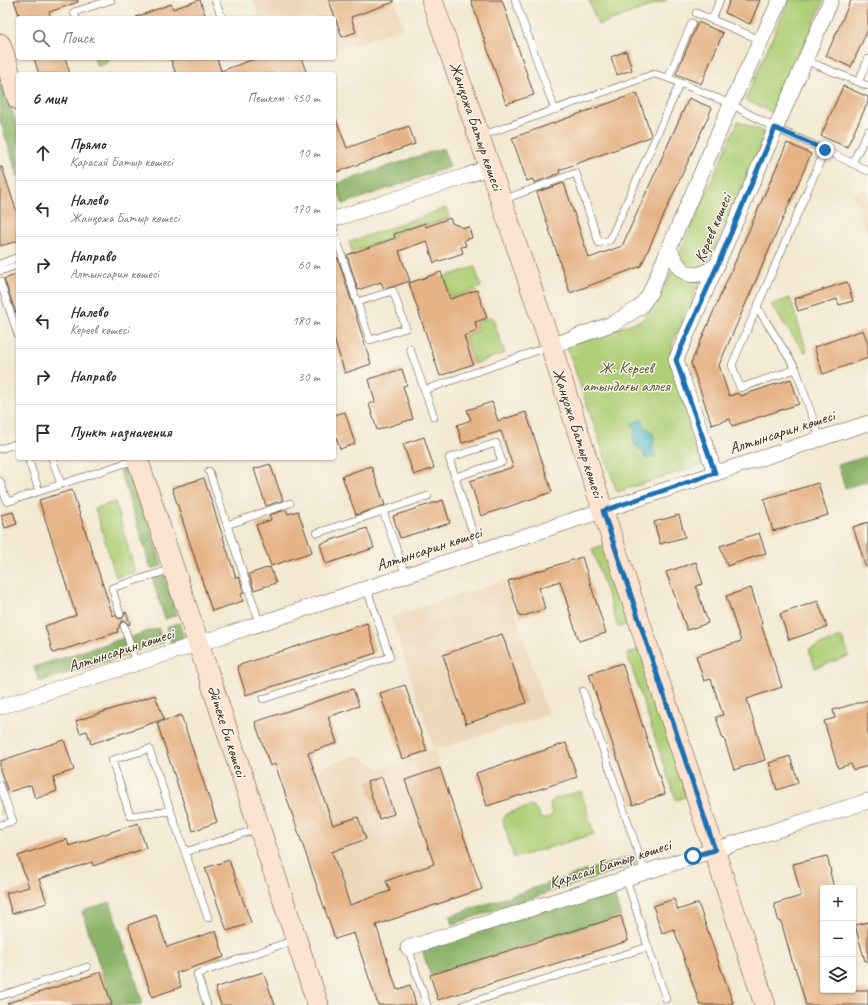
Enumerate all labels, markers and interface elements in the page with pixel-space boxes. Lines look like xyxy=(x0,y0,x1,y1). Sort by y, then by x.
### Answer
search box xyxy=(16,16,336,60)
icon: search xyxy=(30,27,52,49)
text: Поиск xyxy=(62,29,94,48)
street label: Жанқожа Батыр көшесі xyxy=(445,59,508,195)
text: 6 мин xyxy=(32,88,67,109)
text: Пешком · 450 m xyxy=(247,90,320,106)
text: Прямо xyxy=(70,135,106,154)
route end xyxy=(816,141,834,159)
icon: ahead xyxy=(32,142,54,164)
text: 10 m xyxy=(298,145,320,161)
text: Қарасай Батыр көшесі xyxy=(70,154,173,170)
street label: Кереев көшесі xyxy=(690,189,737,265)
text: Налево xyxy=(70,191,108,210)
icon: left xyxy=(32,198,54,220)
text: 170 m xyxy=(292,201,320,217)
text: Жанқожа Батыр көшесі xyxy=(70,210,180,226)
text: Направо xyxy=(70,247,116,266)
icon: right xyxy=(32,254,54,276)
text: 60 m xyxy=(298,257,320,273)
text: Алтынсарин көшесі xyxy=(70,266,159,282)
text: Налево xyxy=(70,303,108,322)
icon: left xyxy=(32,310,54,332)
text: 180 m xyxy=(292,313,320,329)
text: Кереев көшесі xyxy=(70,322,129,338)
park label: Ж. Кереев атындағы аллея xyxy=(582,358,671,396)
icon: right xyxy=(32,366,54,388)
street label: Жанқожа Батыр көшесі xyxy=(548,366,609,502)
text: Направо xyxy=(70,367,116,386)
text: 30 m xyxy=(298,369,320,385)
street label: Алтынсарин көшесі xyxy=(727,405,839,458)
icon: arrive xyxy=(32,422,54,444)
text: Пункт назначения xyxy=(70,423,172,442)
street label: Алтынсарин көшесі xyxy=(374,522,486,575)
street label: Алтынсарин көшесі xyxy=(66,623,178,676)
street label: Әйтеке Би көшесі xyxy=(203,683,252,781)
street label: Қарасай Батыр көшесі xyxy=(547,834,675,893)
route start xyxy=(684,847,702,865)
map controls xyxy=(820,885,856,993)
button: + xyxy=(820,885,856,921)
button: − xyxy=(820,921,856,957)
button: layers xyxy=(820,957,856,993)

